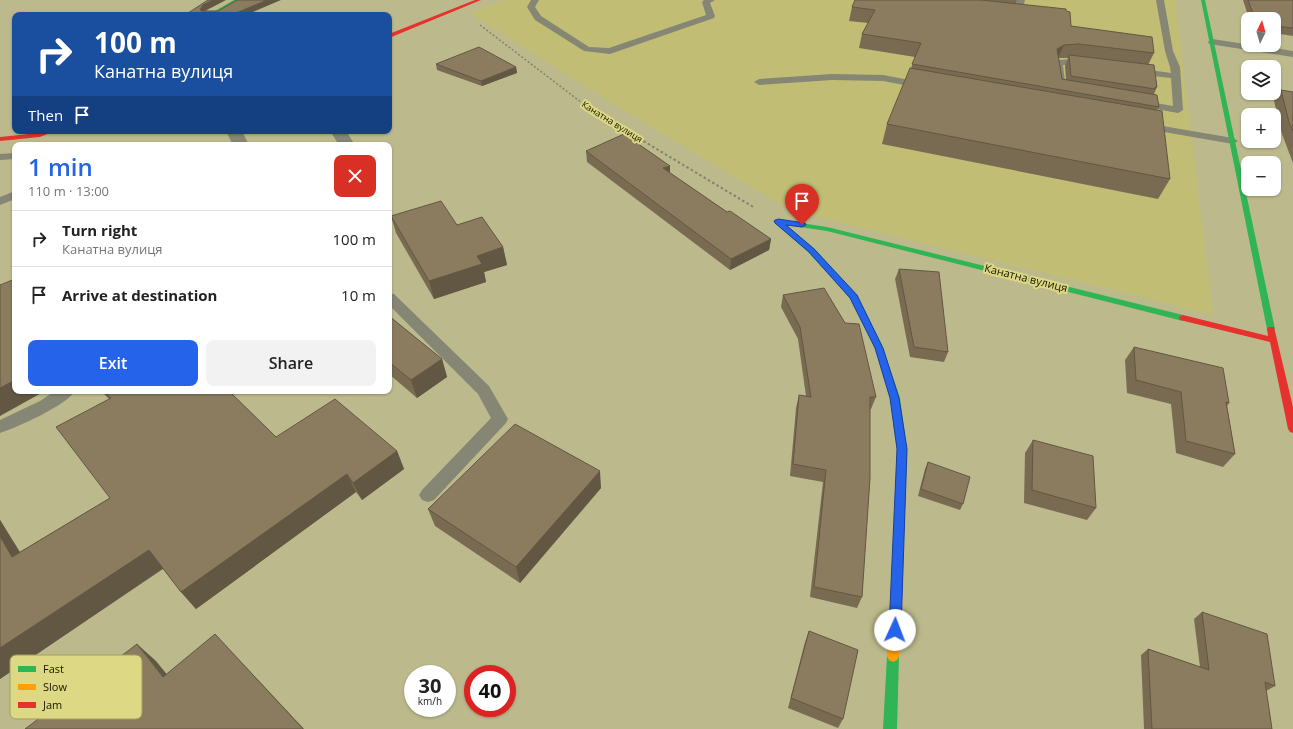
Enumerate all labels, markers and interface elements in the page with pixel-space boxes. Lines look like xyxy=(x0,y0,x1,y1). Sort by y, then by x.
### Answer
north arrow xyxy=(1241,12,1281,52)
map controls xyxy=(1241,12,1281,196)
text: 100 m xyxy=(94,23,177,61)
icon: right xyxy=(28,28,80,80)
text: Канатна вулиця xyxy=(94,59,233,83)
button: layers xyxy=(1241,60,1281,100)
street label: Канатна вулиця xyxy=(579,98,645,146)
icon: arrive xyxy=(71,104,93,126)
text: Then xyxy=(28,105,63,125)
button: + xyxy=(1241,108,1281,148)
text: 1 min xyxy=(28,150,93,183)
button: close xyxy=(334,155,376,197)
button: − xyxy=(1241,156,1281,196)
text: 110 m · 13:00 xyxy=(28,182,109,200)
pin xyxy=(785,184,819,225)
icon: arrive xyxy=(791,190,813,212)
text: Turn right xyxy=(62,220,137,240)
icon: right xyxy=(28,228,50,250)
text: 100 m xyxy=(332,229,376,249)
text: Канатна вулиця xyxy=(62,240,163,258)
street label: Канатна вулиця xyxy=(983,260,1069,295)
icon: arrive xyxy=(28,284,50,306)
text: Arrive at destination xyxy=(62,285,217,305)
text: 10 m xyxy=(341,285,376,305)
button: Exit xyxy=(28,340,198,386)
button: Share xyxy=(206,340,376,386)
position arrow xyxy=(874,609,916,651)
legend xyxy=(10,655,142,719)
text: Fast xyxy=(43,661,64,676)
speed limit sign: 40 xyxy=(464,665,516,717)
text: 30 xyxy=(419,672,441,699)
text: Slow xyxy=(43,679,67,694)
text: km/h xyxy=(418,694,442,708)
text: Jam xyxy=(42,697,62,712)

